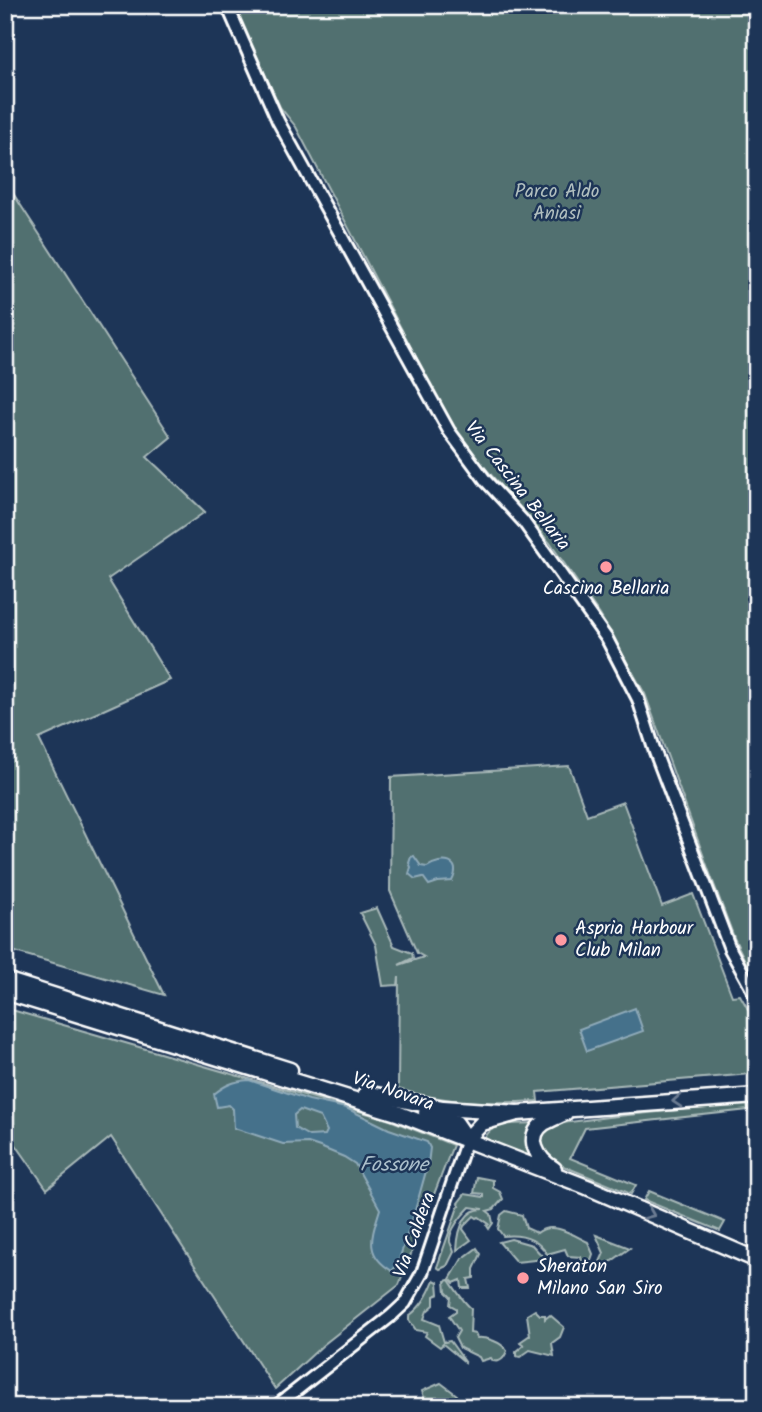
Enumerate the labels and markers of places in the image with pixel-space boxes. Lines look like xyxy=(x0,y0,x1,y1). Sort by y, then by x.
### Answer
marker: Cascina Bellaria xyxy=(598,559,614,575)
place label: Cascina Bellaria xyxy=(543,574,669,604)
place label: Aspria Harbour Club Milan xyxy=(575,914,695,966)
marker: Aspria Harbour Club Milan xyxy=(553,932,569,948)
place label: Sheraton Milano San Siro xyxy=(537,1252,663,1304)
marker: Sheraton Milano San Siro xyxy=(515,1270,531,1286)

